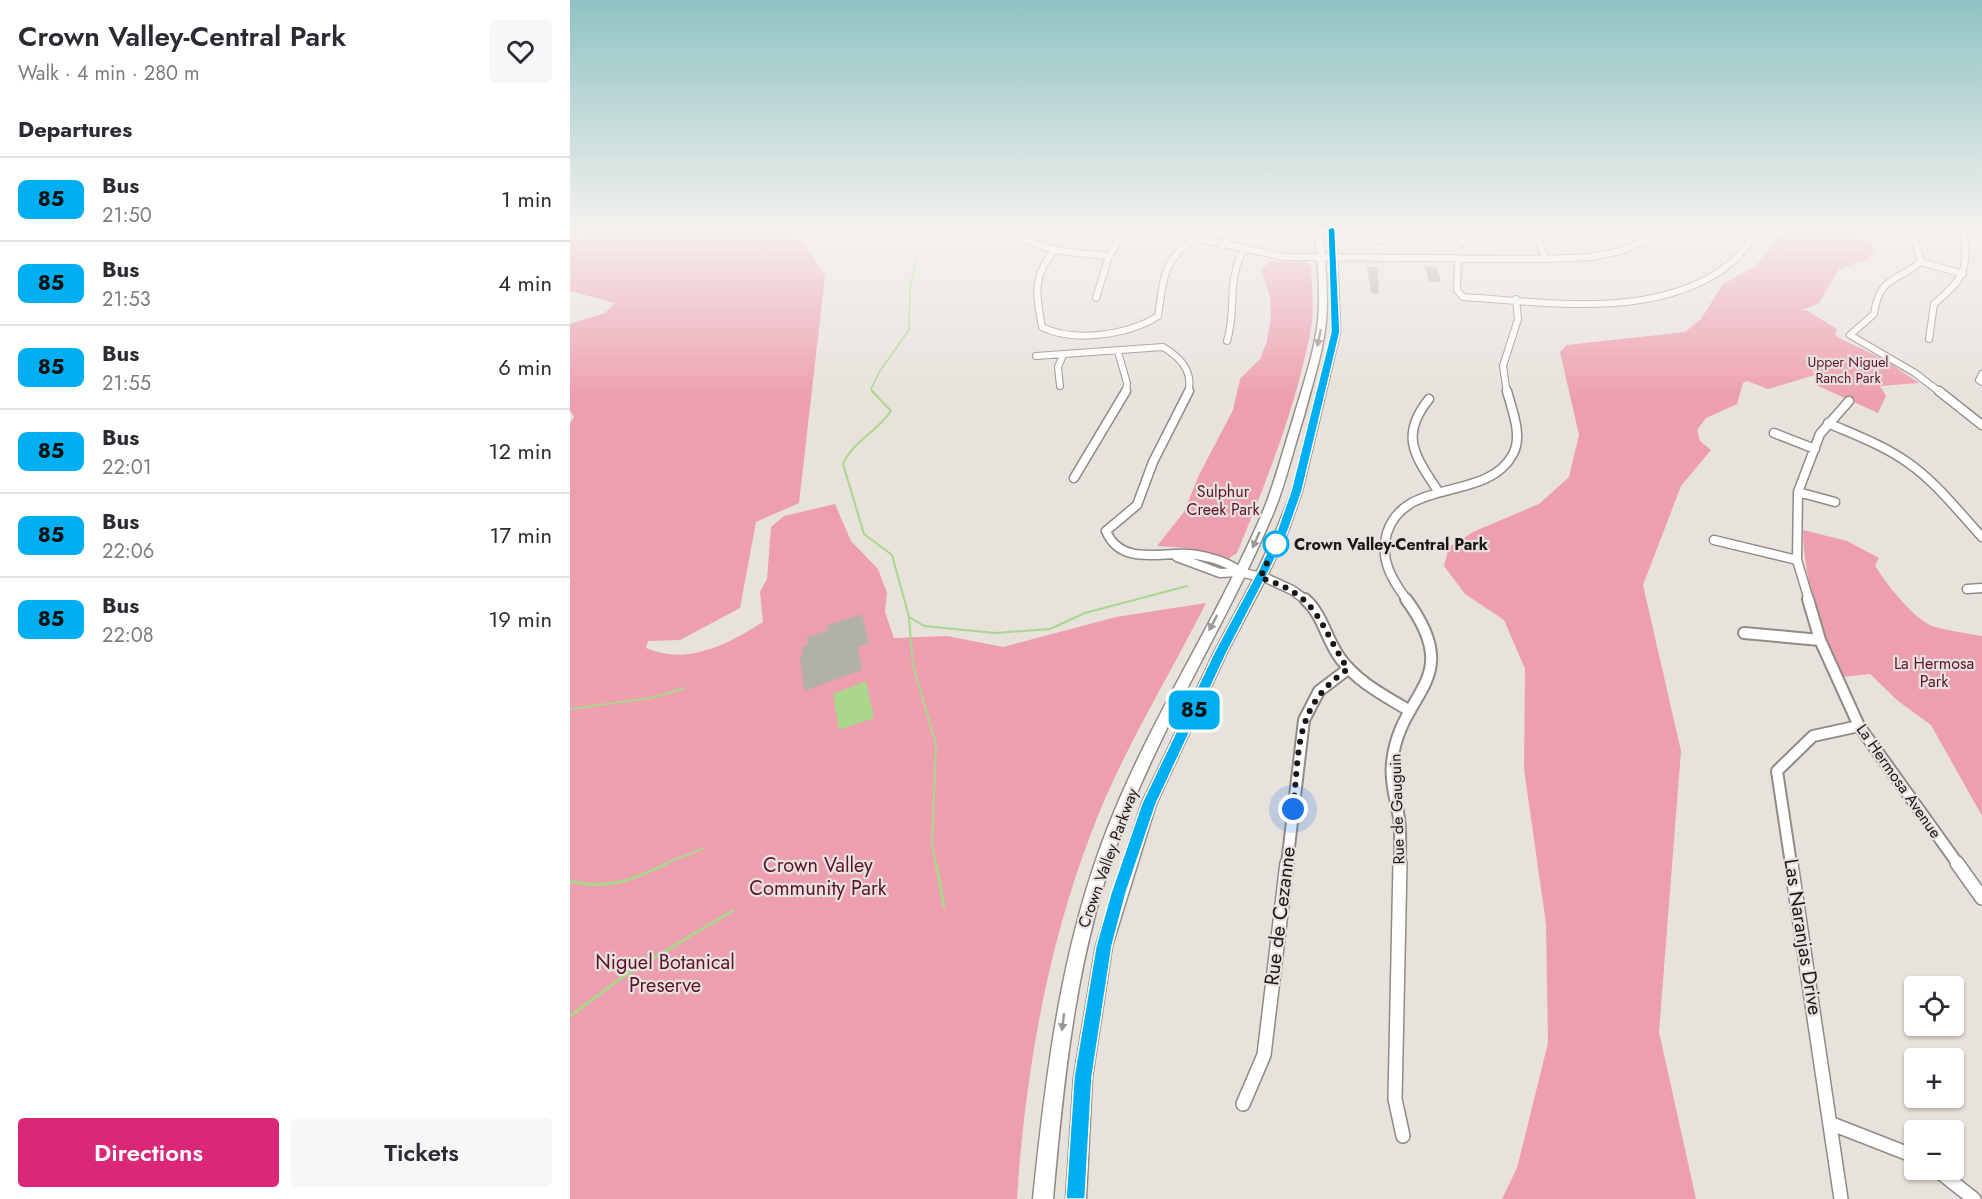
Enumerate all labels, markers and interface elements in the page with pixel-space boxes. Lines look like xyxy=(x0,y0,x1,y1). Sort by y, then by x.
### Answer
text: Crown Valley-Central Park xyxy=(18,16,346,57)
button: heart xyxy=(489,20,552,83)
text: Walk · 4 min · 280 m xyxy=(18,59,200,88)
text: Departures xyxy=(18,113,132,145)
text: Bus xyxy=(102,169,139,201)
text: 1 min xyxy=(501,183,552,215)
text: 85 xyxy=(38,184,64,214)
text: 21:50 xyxy=(102,201,152,230)
text: Bus xyxy=(102,253,139,285)
text: 4 min xyxy=(498,267,552,299)
text: 85 xyxy=(38,268,64,298)
text: 21:53 xyxy=(102,285,151,314)
one-way arrow xyxy=(1314,329,1323,348)
text: Bus xyxy=(102,337,139,369)
text: 6 min xyxy=(498,351,552,383)
text: 85 xyxy=(38,352,64,382)
park label: Upper Niguel Ranch Park xyxy=(1807,352,1889,388)
text: 21:55 xyxy=(102,369,151,398)
text: Bus xyxy=(102,421,139,453)
text: 12 min xyxy=(489,435,552,467)
text: 85 xyxy=(38,436,64,466)
text: 22:01 xyxy=(102,453,152,482)
park label: Sulphur Creek Park xyxy=(1186,480,1260,521)
text: Bus xyxy=(102,505,139,537)
text: 17 min xyxy=(490,519,552,551)
text: 85 xyxy=(38,520,64,550)
one-way arrow xyxy=(1251,531,1261,549)
marker: Crown Valley-Central Park xyxy=(1263,531,1289,557)
place label: Crown Valley-Central Park xyxy=(1294,533,1489,556)
text: 22:06 xyxy=(102,537,154,566)
text: Bus xyxy=(102,589,139,621)
text: 19 min xyxy=(488,603,552,635)
text: 85 xyxy=(38,604,64,634)
one-way arrow xyxy=(1208,615,1218,632)
text: 22:08 xyxy=(102,621,154,650)
park label: La Hermosa Park xyxy=(1894,652,1974,693)
line badge: 85 xyxy=(1167,690,1221,730)
text: 85 xyxy=(1181,695,1207,725)
street label: La Hermosa Avenue xyxy=(1851,719,1947,843)
street label: Rue de Gauguin xyxy=(1384,753,1410,865)
street label: Crown Valley Parkway xyxy=(1072,784,1144,931)
your location xyxy=(1278,794,1308,824)
street label: Rue de Cezanne xyxy=(1257,845,1303,987)
park label: Crown Valley Community Park xyxy=(749,851,887,903)
street label: Las Naranjas Drive xyxy=(1776,857,1830,1017)
park label: Niguel Botanical Preserve xyxy=(595,948,735,1000)
map controls xyxy=(1904,976,1964,1180)
button: locate xyxy=(1904,976,1964,1036)
one-way arrow xyxy=(1058,1012,1068,1031)
button: + xyxy=(1904,1048,1964,1108)
button: Directions xyxy=(18,1118,279,1187)
button: Tickets xyxy=(291,1118,552,1187)
button: − xyxy=(1904,1120,1964,1180)

